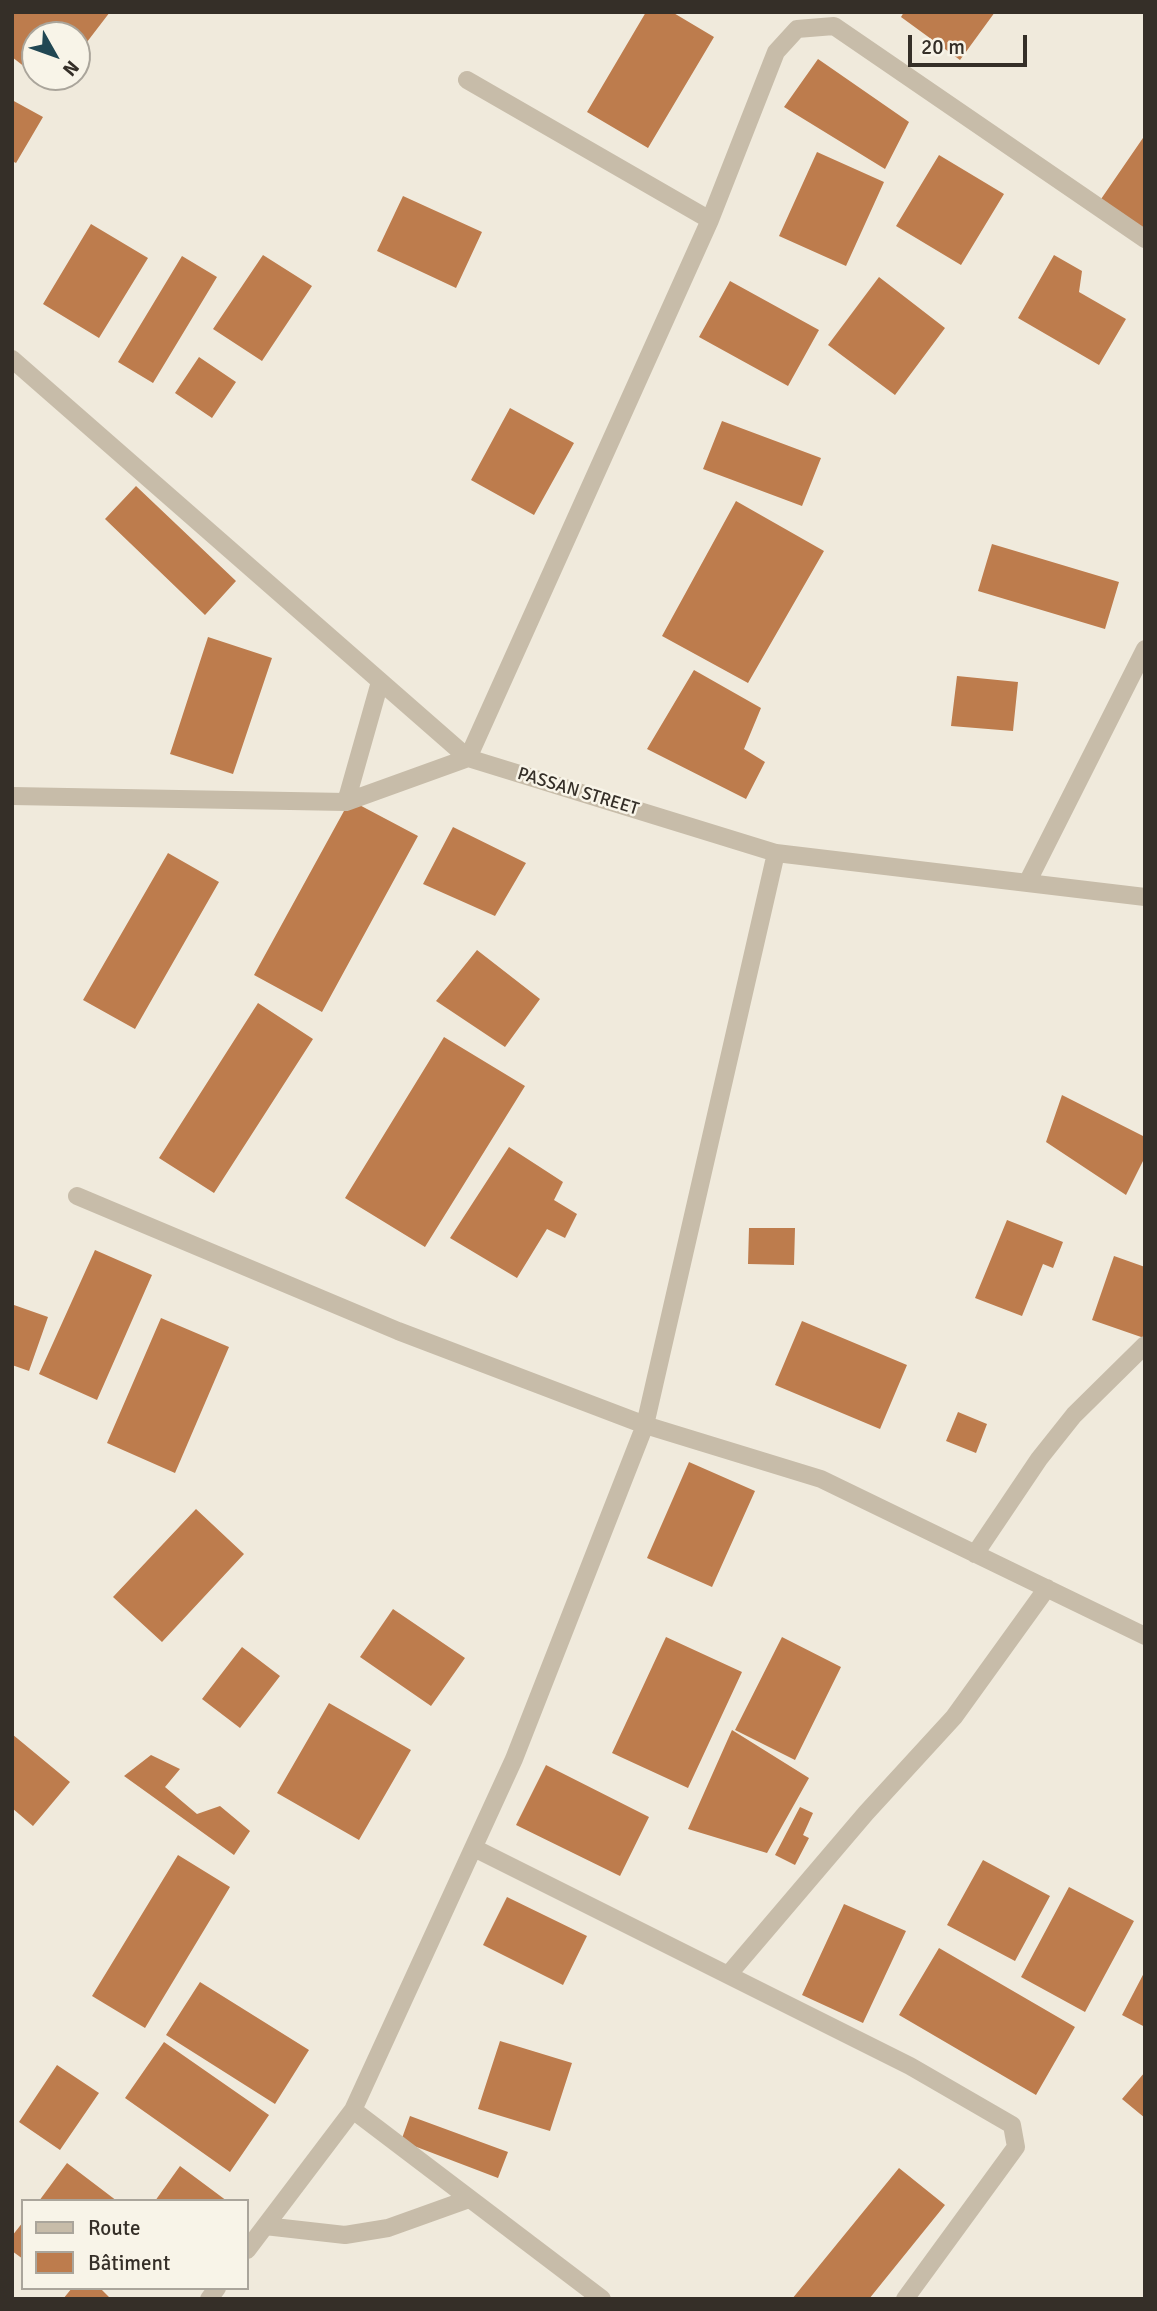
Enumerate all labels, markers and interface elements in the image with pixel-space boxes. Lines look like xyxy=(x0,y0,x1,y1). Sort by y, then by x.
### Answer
north arrow xyxy=(21,21,91,91)
scale bar xyxy=(912,21,1031,65)
text: 20 m xyxy=(921,34,965,60)
text: N xyxy=(57,55,84,81)
street label: PASSAN STREET xyxy=(515,763,641,821)
legend xyxy=(21,2199,248,2290)
text: Route xyxy=(88,2215,140,2241)
text: Bâtiment xyxy=(88,2250,170,2276)

